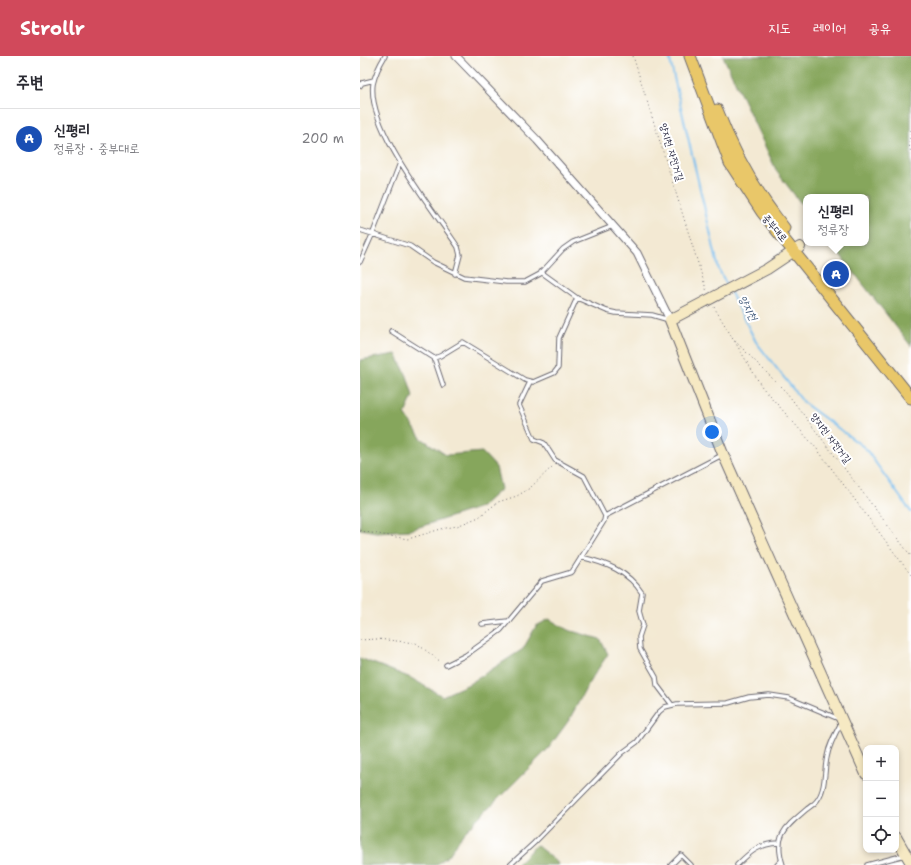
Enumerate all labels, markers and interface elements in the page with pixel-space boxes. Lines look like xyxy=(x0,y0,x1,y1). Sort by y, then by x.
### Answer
text: Strollr xyxy=(20,16,85,41)
text: 지도 xyxy=(768,19,791,37)
text: 레이어 xyxy=(813,19,846,37)
text: 공유 xyxy=(868,19,891,37)
text: 주변 xyxy=(16,71,43,93)
text: 신평리 xyxy=(54,120,90,140)
street label: 양지천 자전거길 xyxy=(657,122,687,182)
text: A xyxy=(24,130,34,147)
text: 200 m xyxy=(302,130,344,147)
text: 정류장 · 중부대로 xyxy=(54,140,140,157)
popup xyxy=(803,194,869,246)
text: 신평리 xyxy=(818,201,854,221)
street label: 중부대로 xyxy=(760,211,790,245)
text: 정류장 xyxy=(818,221,849,238)
pin: A xyxy=(823,259,849,289)
water label: 양지천 xyxy=(735,293,761,324)
street label: 양지천 자전거길 xyxy=(808,410,854,466)
your location xyxy=(702,422,722,442)
map controls xyxy=(863,745,899,853)
button: + xyxy=(863,745,899,781)
button: − xyxy=(863,781,899,817)
button: locate xyxy=(863,817,899,853)

